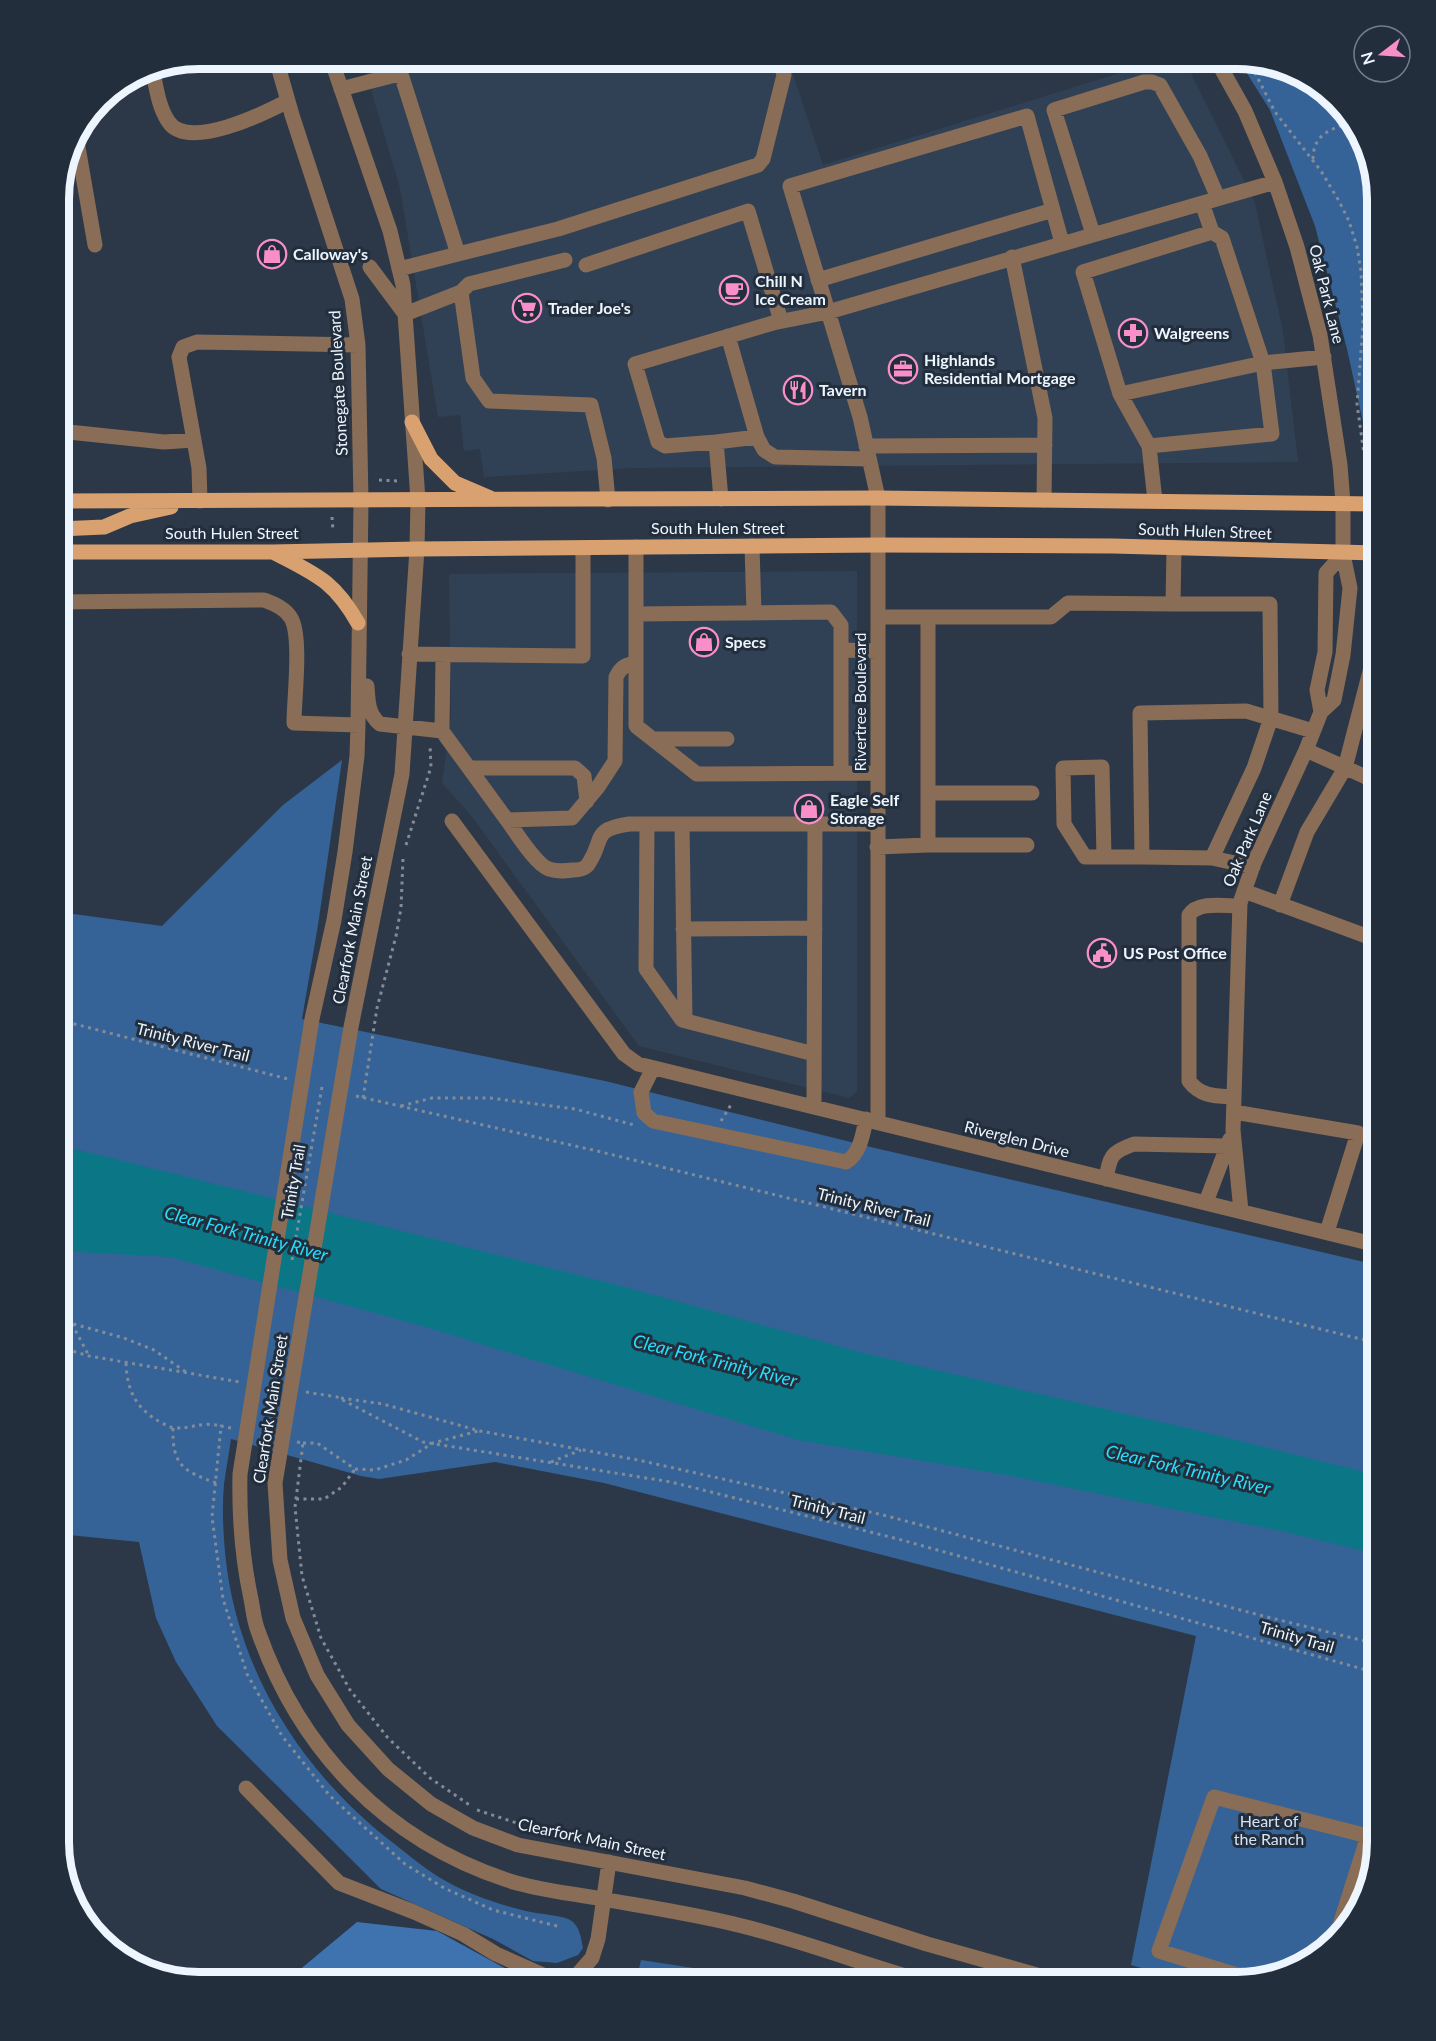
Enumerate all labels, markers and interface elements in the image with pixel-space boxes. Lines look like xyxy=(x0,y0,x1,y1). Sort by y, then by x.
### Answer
north arrow xyxy=(1352,24,1412,84)
text: N xyxy=(1356,50,1378,67)
shop icon: Calloway's xyxy=(256,238,288,270)
street label: Oak Park Lane xyxy=(1306,242,1349,346)
place label: Calloway's xyxy=(293,244,368,263)
place label: Chill N Ice Cream xyxy=(755,271,826,308)
cafe icon: Chill N Ice Cream xyxy=(718,274,750,306)
supermarket icon: Trader Joe's xyxy=(511,292,543,324)
place label: Trader Joe's xyxy=(548,298,631,317)
street label: Stonegate Boulevard xyxy=(324,310,351,456)
pharmacy icon: Walgreens xyxy=(1117,317,1149,349)
place label: Walgreens xyxy=(1154,323,1229,342)
place label: Highlands Residential Mortgage xyxy=(924,350,1076,387)
office icon: Highlands Residential Mortgage xyxy=(887,353,919,385)
restaurant icon: Tavern xyxy=(782,374,814,406)
place label: Tavern xyxy=(819,380,867,399)
street label: South Hulen Street xyxy=(651,518,785,537)
street label: South Hulen Street xyxy=(1138,519,1272,542)
street label: South Hulen Street xyxy=(165,523,299,542)
shop icon: Specs xyxy=(688,626,720,658)
place label: Specs xyxy=(725,632,766,651)
street label: Rivertree Boulevard xyxy=(850,632,869,772)
street label: Oak Park Lane xyxy=(1218,788,1275,889)
place label: Eagle Self Storage xyxy=(830,790,899,827)
shop icon: Eagle Self Storage xyxy=(793,793,825,825)
street label: Clearfork Main Street xyxy=(328,854,375,1006)
public building icon: US Post Office xyxy=(1086,937,1118,969)
place label: US Post Office xyxy=(1123,943,1227,962)
street label: Trinity River Trail xyxy=(134,1018,252,1065)
street label: Riverglen Drive xyxy=(963,1116,1072,1161)
street label: Trinity Trail xyxy=(277,1143,308,1221)
street label: Trinity River Trail xyxy=(815,1183,933,1230)
water label: Clear Fork Trinity River xyxy=(162,1201,331,1266)
water label: Clear Fork Trinity River xyxy=(631,1329,800,1391)
street label: Clearfork Main Street xyxy=(248,1333,291,1485)
water label: Clear Fork Trinity River xyxy=(1104,1439,1273,1499)
street label: Trinity Trail xyxy=(789,1490,867,1527)
street label: Trinity Trail xyxy=(1258,1617,1336,1656)
park label: Heart of the Ranch xyxy=(1234,1811,1304,1848)
street label: Clearfork Main Street xyxy=(516,1814,668,1864)

